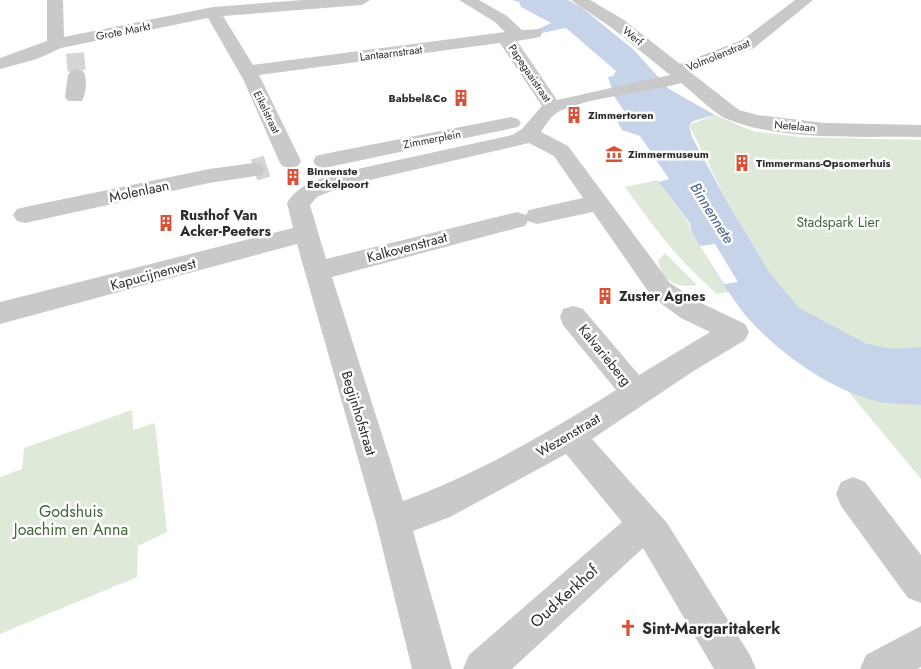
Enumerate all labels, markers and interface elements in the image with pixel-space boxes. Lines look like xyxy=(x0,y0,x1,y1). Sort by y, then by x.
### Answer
street label: Grote Markt xyxy=(94,18,152,44)
street label: Werf xyxy=(619,23,647,50)
street label: Volmolenstraat xyxy=(684,35,753,75)
street label: Lantaarnstraat xyxy=(359,41,424,65)
street label: Papegaaistraat xyxy=(505,41,555,105)
street label: Eikelstraat xyxy=(250,88,284,136)
building icon: Babbel&Co xyxy=(451,88,471,108)
place label: Babbel&Co xyxy=(388,90,448,106)
building icon: Zimmertoren xyxy=(564,105,584,125)
place label: Zimmertoren xyxy=(588,107,654,123)
street label: Netelaan xyxy=(774,116,816,136)
street label: Zimmerplein xyxy=(402,126,462,152)
museum icon: Zimmermuseum xyxy=(604,144,624,164)
place label: Zimmermuseum xyxy=(628,146,709,162)
building icon: Timmermans-Opsomerhuis xyxy=(732,153,752,173)
place label: Timmermans-Opsomerhuis xyxy=(756,155,891,171)
place label: Binnenste Eeckelpoort xyxy=(307,163,369,192)
building icon: Binnenste Eeckelpoort xyxy=(283,167,303,187)
street label: Molenlaan xyxy=(107,175,171,207)
water label: Binnennete xyxy=(685,178,740,248)
place label: Rusthof Van Acker-Peeters xyxy=(179,205,272,241)
park label: Stadspark Lier xyxy=(796,212,880,232)
building icon: Rusthof Van Acker-Peeters xyxy=(156,213,176,233)
street label: Kalkovenstraat xyxy=(365,227,450,267)
street label: Kapucijnenvest xyxy=(108,253,199,295)
building icon: Zuster Agnes xyxy=(595,286,615,306)
place label: Zuster Agnes xyxy=(619,286,706,306)
street label: Kalvarieberg xyxy=(574,320,636,390)
street label: Begijnhofstraat xyxy=(337,368,381,458)
street label: Wezenstraat xyxy=(532,408,604,462)
park label: Godshuis Joachim en Anna xyxy=(12,500,128,541)
street label: Oud-Kerkhof xyxy=(525,559,603,633)
place label: Sint-Margaritakerk xyxy=(642,617,781,640)
church icon: Sint-Margaritakerk xyxy=(618,618,638,638)

